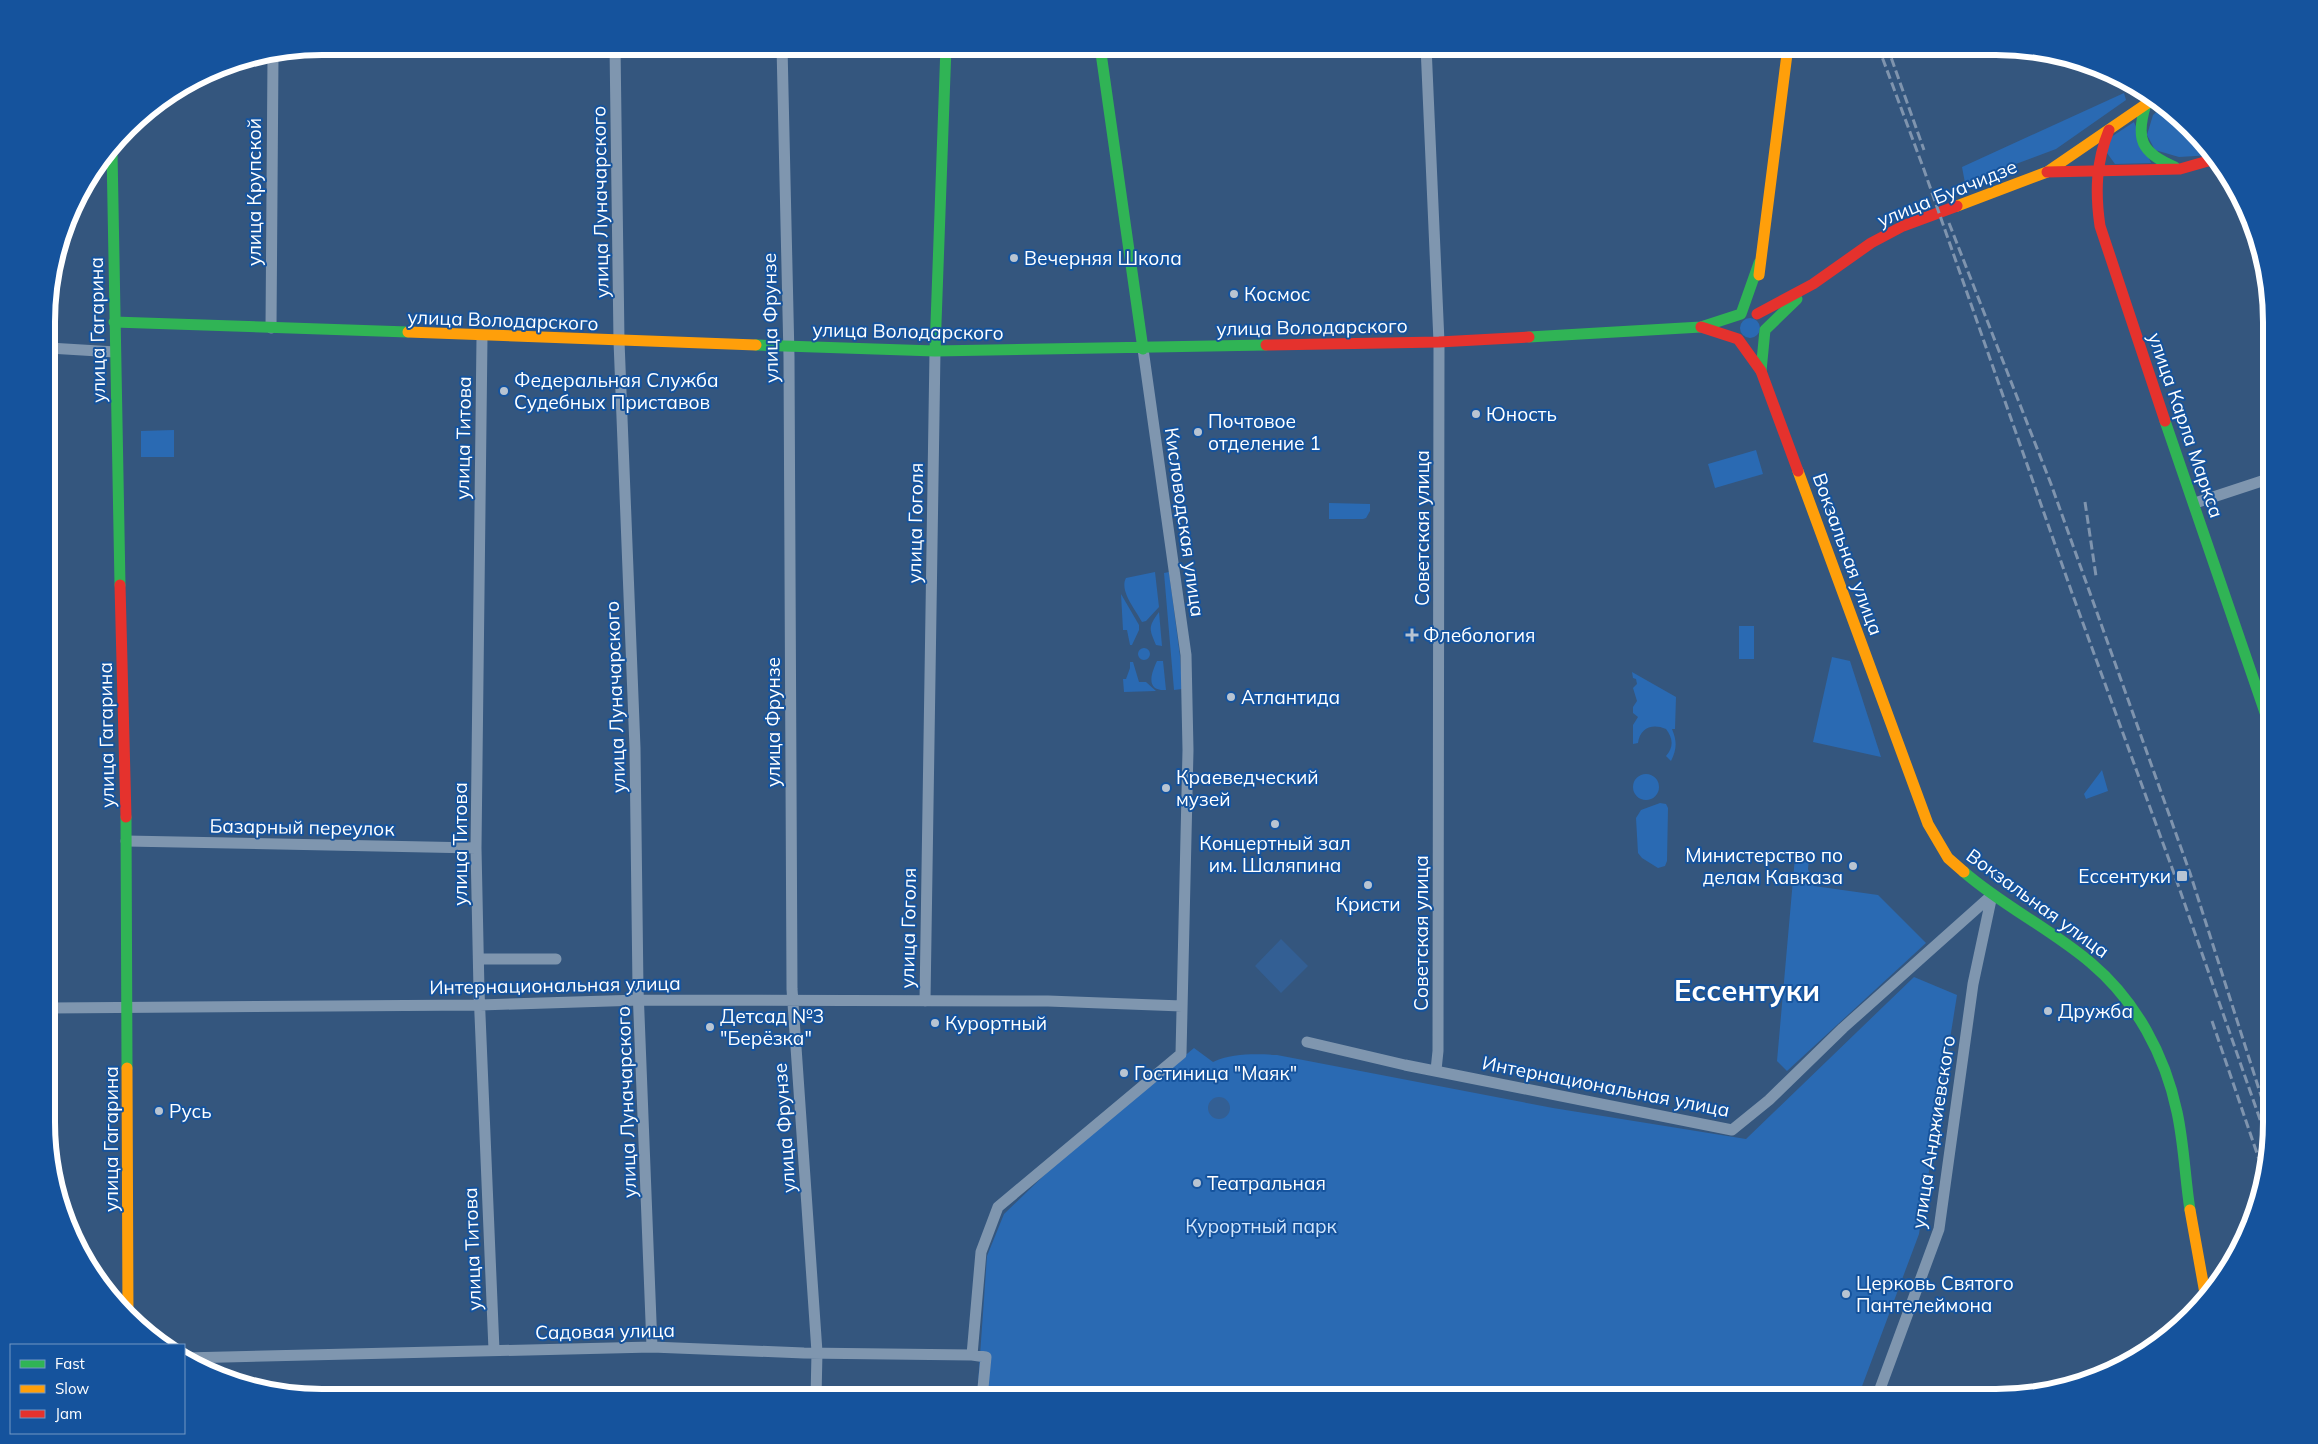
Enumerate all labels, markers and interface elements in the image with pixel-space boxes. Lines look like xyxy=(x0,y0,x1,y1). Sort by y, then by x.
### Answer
street label: улица Луначарского xyxy=(586,106,614,298)
street label: улица Крупской xyxy=(242,118,266,266)
street label: улица Буачидзе xyxy=(1874,154,2020,232)
place label: Вечерняя Школа xyxy=(1024,246,1182,270)
marker: Вечерняя Школа xyxy=(1008,252,1020,264)
street label: улица Фрунзе xyxy=(757,253,783,383)
street label: улица Гагарина xyxy=(84,257,110,403)
place label: Космос xyxy=(1244,282,1310,306)
marker: Космос xyxy=(1228,288,1240,300)
street label: улица Володарского xyxy=(407,305,599,335)
street label: улица Володарского xyxy=(1216,313,1408,341)
street label: улица Володарского xyxy=(812,317,1004,345)
street label: улица Карла Маркса xyxy=(2143,329,2229,521)
place label: Федеральная Служба Судебных Приставов xyxy=(514,368,719,414)
street label: улица Титова xyxy=(450,376,476,500)
marker: Федеральная Служба Судебных Приставов xyxy=(498,385,510,397)
place label: Юность xyxy=(1486,402,1557,426)
marker: Юность xyxy=(1470,408,1482,420)
place label: Почтовое отделение 1 xyxy=(1208,409,1321,455)
street label: Кисловодская улица xyxy=(1160,426,1210,618)
marker: Почтовое отделение 1 xyxy=(1192,426,1204,438)
street label: Советская улица xyxy=(1410,450,1434,606)
street label: улица Гоголя xyxy=(902,463,928,583)
street label: Вокзальная улица xyxy=(1808,470,1888,638)
street label: улица Луначарского xyxy=(600,601,630,793)
place label: Флебология xyxy=(1423,623,1535,647)
marker: Флебология xyxy=(1405,628,1419,642)
street label: улица Фрунзе xyxy=(761,657,785,787)
street label: улица Гагарина xyxy=(93,662,119,808)
place label: Атлантида xyxy=(1241,685,1340,709)
marker: Атлантида xyxy=(1225,691,1237,703)
place label: Краеведческий музей xyxy=(1176,765,1319,811)
street label: улица Титова xyxy=(448,782,472,906)
marker: Краеведческий музей xyxy=(1160,782,1172,794)
street label: Базарный переулок xyxy=(209,813,395,841)
marker: Концертный зал им. Шаляпина xyxy=(1269,818,1281,830)
place label: Концертный зал им. Шаляпина xyxy=(1199,831,1351,877)
place label: Министерство по делам Кавказа xyxy=(1685,843,1843,889)
street label: Вокзальная улица xyxy=(1962,843,2114,963)
street label: Советская улица xyxy=(1409,855,1433,1011)
marker: Министерство по делам Кавказа xyxy=(1847,860,1859,872)
place label: Ессентуки xyxy=(2078,864,2171,888)
street label: улица Гоголя xyxy=(895,868,921,988)
marker: Ессентуки xyxy=(2175,869,2189,883)
marker: Кристи xyxy=(1362,879,1374,891)
place label: Кристи xyxy=(1336,892,1400,916)
street label: Интернациональная улица xyxy=(429,971,681,999)
district label: Ессентуки xyxy=(1674,972,1820,1008)
place label: Дружба xyxy=(2058,999,2133,1023)
place label: Детсад №3 "Берёзка" xyxy=(720,1004,824,1050)
marker: Дружба xyxy=(2042,1005,2054,1017)
street label: улица Луначарского xyxy=(611,1006,641,1198)
place label: Курортный xyxy=(945,1011,1047,1035)
marker: Курортный xyxy=(929,1017,941,1029)
marker: Детсад №3 "Берёзка" xyxy=(704,1021,716,1033)
street label: улица Анджиевского xyxy=(1906,1034,1960,1230)
street label: Интернациональная улица xyxy=(1480,1050,1732,1122)
place label: Гостиница "Маяк" xyxy=(1134,1061,1297,1085)
street label: улица Фрунзе xyxy=(767,1062,801,1194)
street label: улица Гагарина xyxy=(99,1066,123,1212)
marker: Гостиница "Маяк" xyxy=(1118,1067,1130,1079)
place label: Русь xyxy=(169,1099,212,1123)
marker: Русь xyxy=(153,1105,165,1117)
place label: Театральная xyxy=(1207,1171,1326,1195)
marker: Театральная xyxy=(1191,1177,1203,1189)
street label: улица Титова xyxy=(458,1187,486,1311)
park label: Курортный парк xyxy=(1185,1214,1338,1238)
place label: Церковь Святого Пантелеймона xyxy=(1856,1271,2014,1317)
marker: Церковь Святого Пантелеймона xyxy=(1840,1288,1852,1300)
street label: Садовая улица xyxy=(535,1318,675,1344)
legend xyxy=(10,1344,185,1434)
text: Fast xyxy=(55,1354,85,1373)
text: Slow xyxy=(55,1379,89,1398)
text: Jam xyxy=(55,1404,82,1423)

